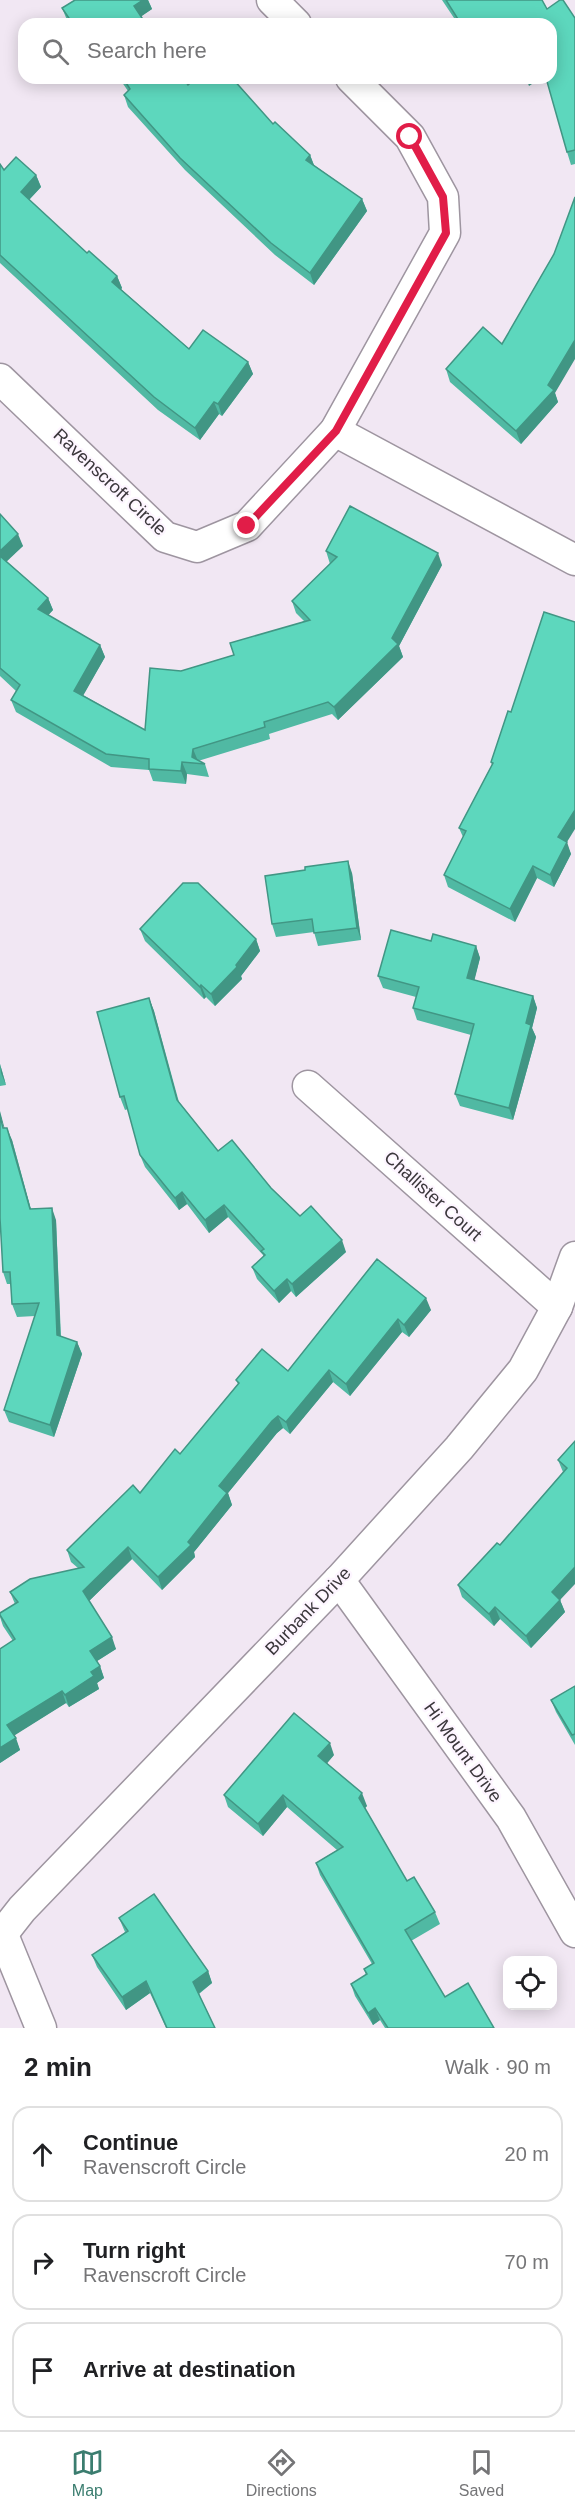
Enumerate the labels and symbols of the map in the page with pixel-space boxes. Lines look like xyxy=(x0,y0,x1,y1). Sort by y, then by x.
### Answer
route start xyxy=(396,123,422,149)
street label: Ravenscroft Circle xyxy=(49,425,171,539)
route end xyxy=(233,512,259,538)
street label: Challister Court xyxy=(380,1147,486,1245)
street label: Burbank Drive xyxy=(261,1563,355,1659)
street label: Hi Mount Drive xyxy=(420,1698,506,1806)

